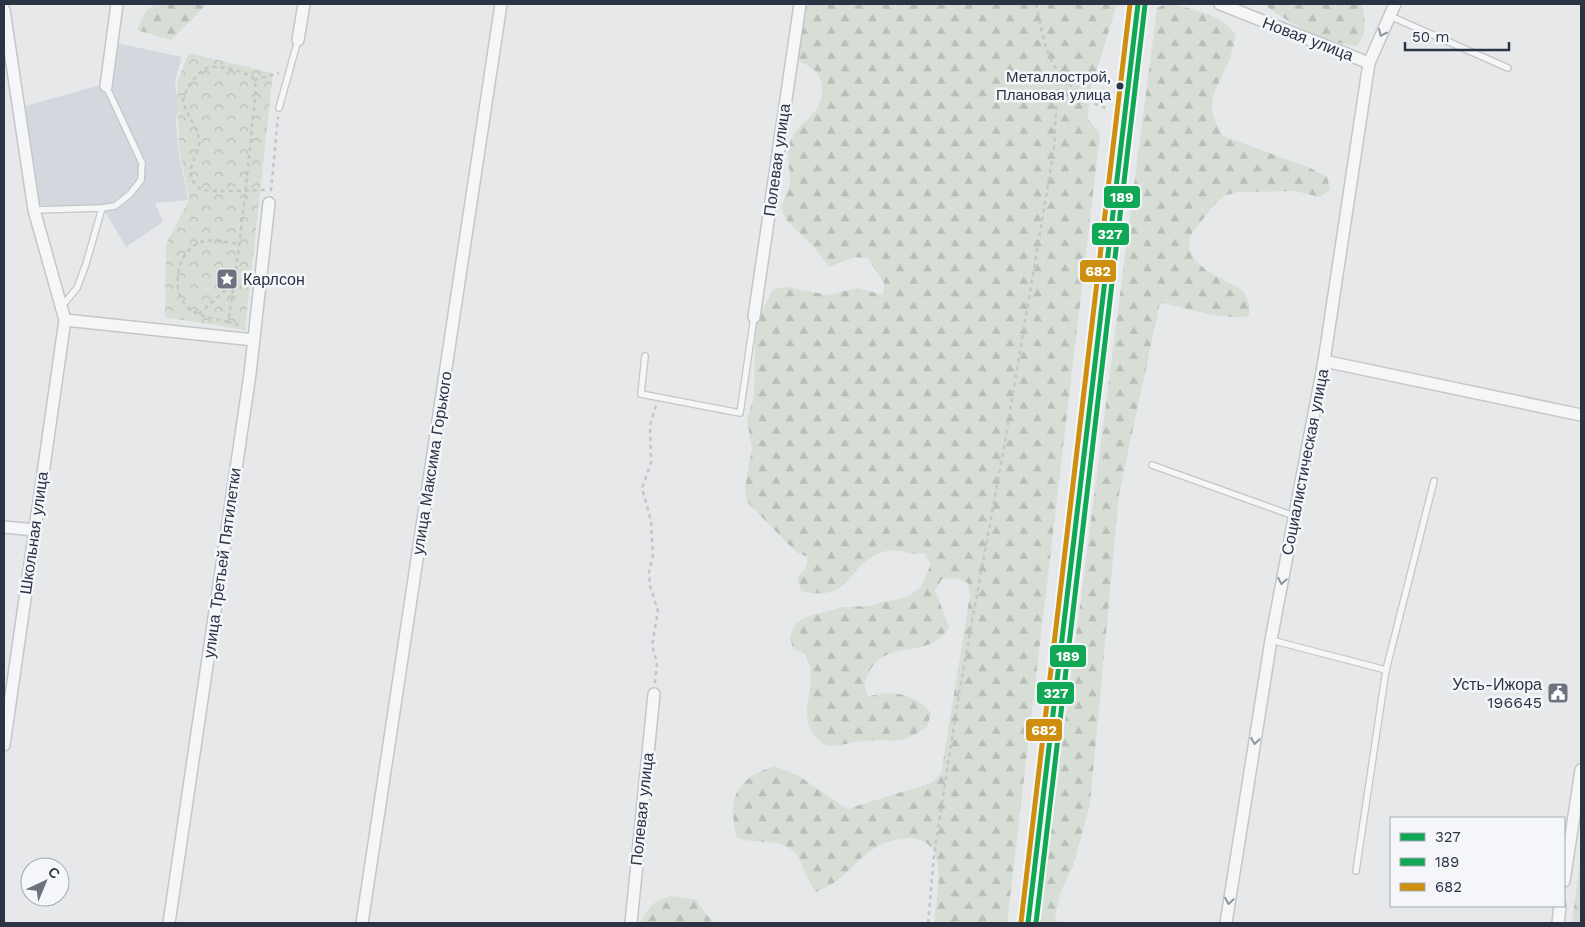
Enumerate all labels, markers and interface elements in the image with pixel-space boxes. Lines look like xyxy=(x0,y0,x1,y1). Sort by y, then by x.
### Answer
street label: Новая улица xyxy=(1260,13,1356,65)
scale bar xyxy=(1405,20,1509,52)
one-way arrow xyxy=(1378,28,1389,37)
text: 50 m xyxy=(1412,28,1449,46)
place label: Металлострой, Плановая улица xyxy=(996,68,1112,104)
marker: Металлострой, Плановая улица xyxy=(1115,81,1125,91)
street label: Полевая улица xyxy=(760,102,794,218)
line badge: 189 xyxy=(1103,185,1141,209)
text: 189 xyxy=(1110,189,1134,205)
line badge: 327 xyxy=(1091,222,1130,246)
text: 327 xyxy=(1098,226,1123,242)
line badge: 682 xyxy=(1079,259,1117,283)
text: 682 xyxy=(1085,263,1111,279)
place icon: Карлсон xyxy=(215,267,239,291)
place label: Карлсон xyxy=(243,270,305,289)
street label: Социалистическая улица xyxy=(1278,367,1332,557)
street label: улица Максима Горького xyxy=(408,370,456,556)
street label: улица Третьей Пятилетки xyxy=(199,467,245,659)
street label: Школьная улица xyxy=(16,470,52,596)
one-way arrow xyxy=(1278,576,1288,585)
line badge: 189 xyxy=(1049,644,1087,668)
text: 189 xyxy=(1056,648,1080,664)
place label: Усть-Ижора 196645 xyxy=(1452,675,1542,712)
line badge: 327 xyxy=(1036,681,1075,705)
public building icon: Усть-Ижора 196645 xyxy=(1546,681,1570,705)
text: 327 xyxy=(1044,685,1069,701)
line badge: 682 xyxy=(1025,718,1063,742)
text: 682 xyxy=(1031,722,1057,738)
one-way arrow xyxy=(1251,736,1261,745)
street label: Полевая улица xyxy=(627,751,657,866)
legend xyxy=(1390,817,1565,907)
text: 327 xyxy=(1435,828,1461,846)
text: 189 xyxy=(1435,853,1459,871)
north arrow xyxy=(20,857,70,907)
text: С xyxy=(45,863,63,882)
text: 682 xyxy=(1435,878,1462,896)
one-way arrow xyxy=(1225,897,1235,906)

